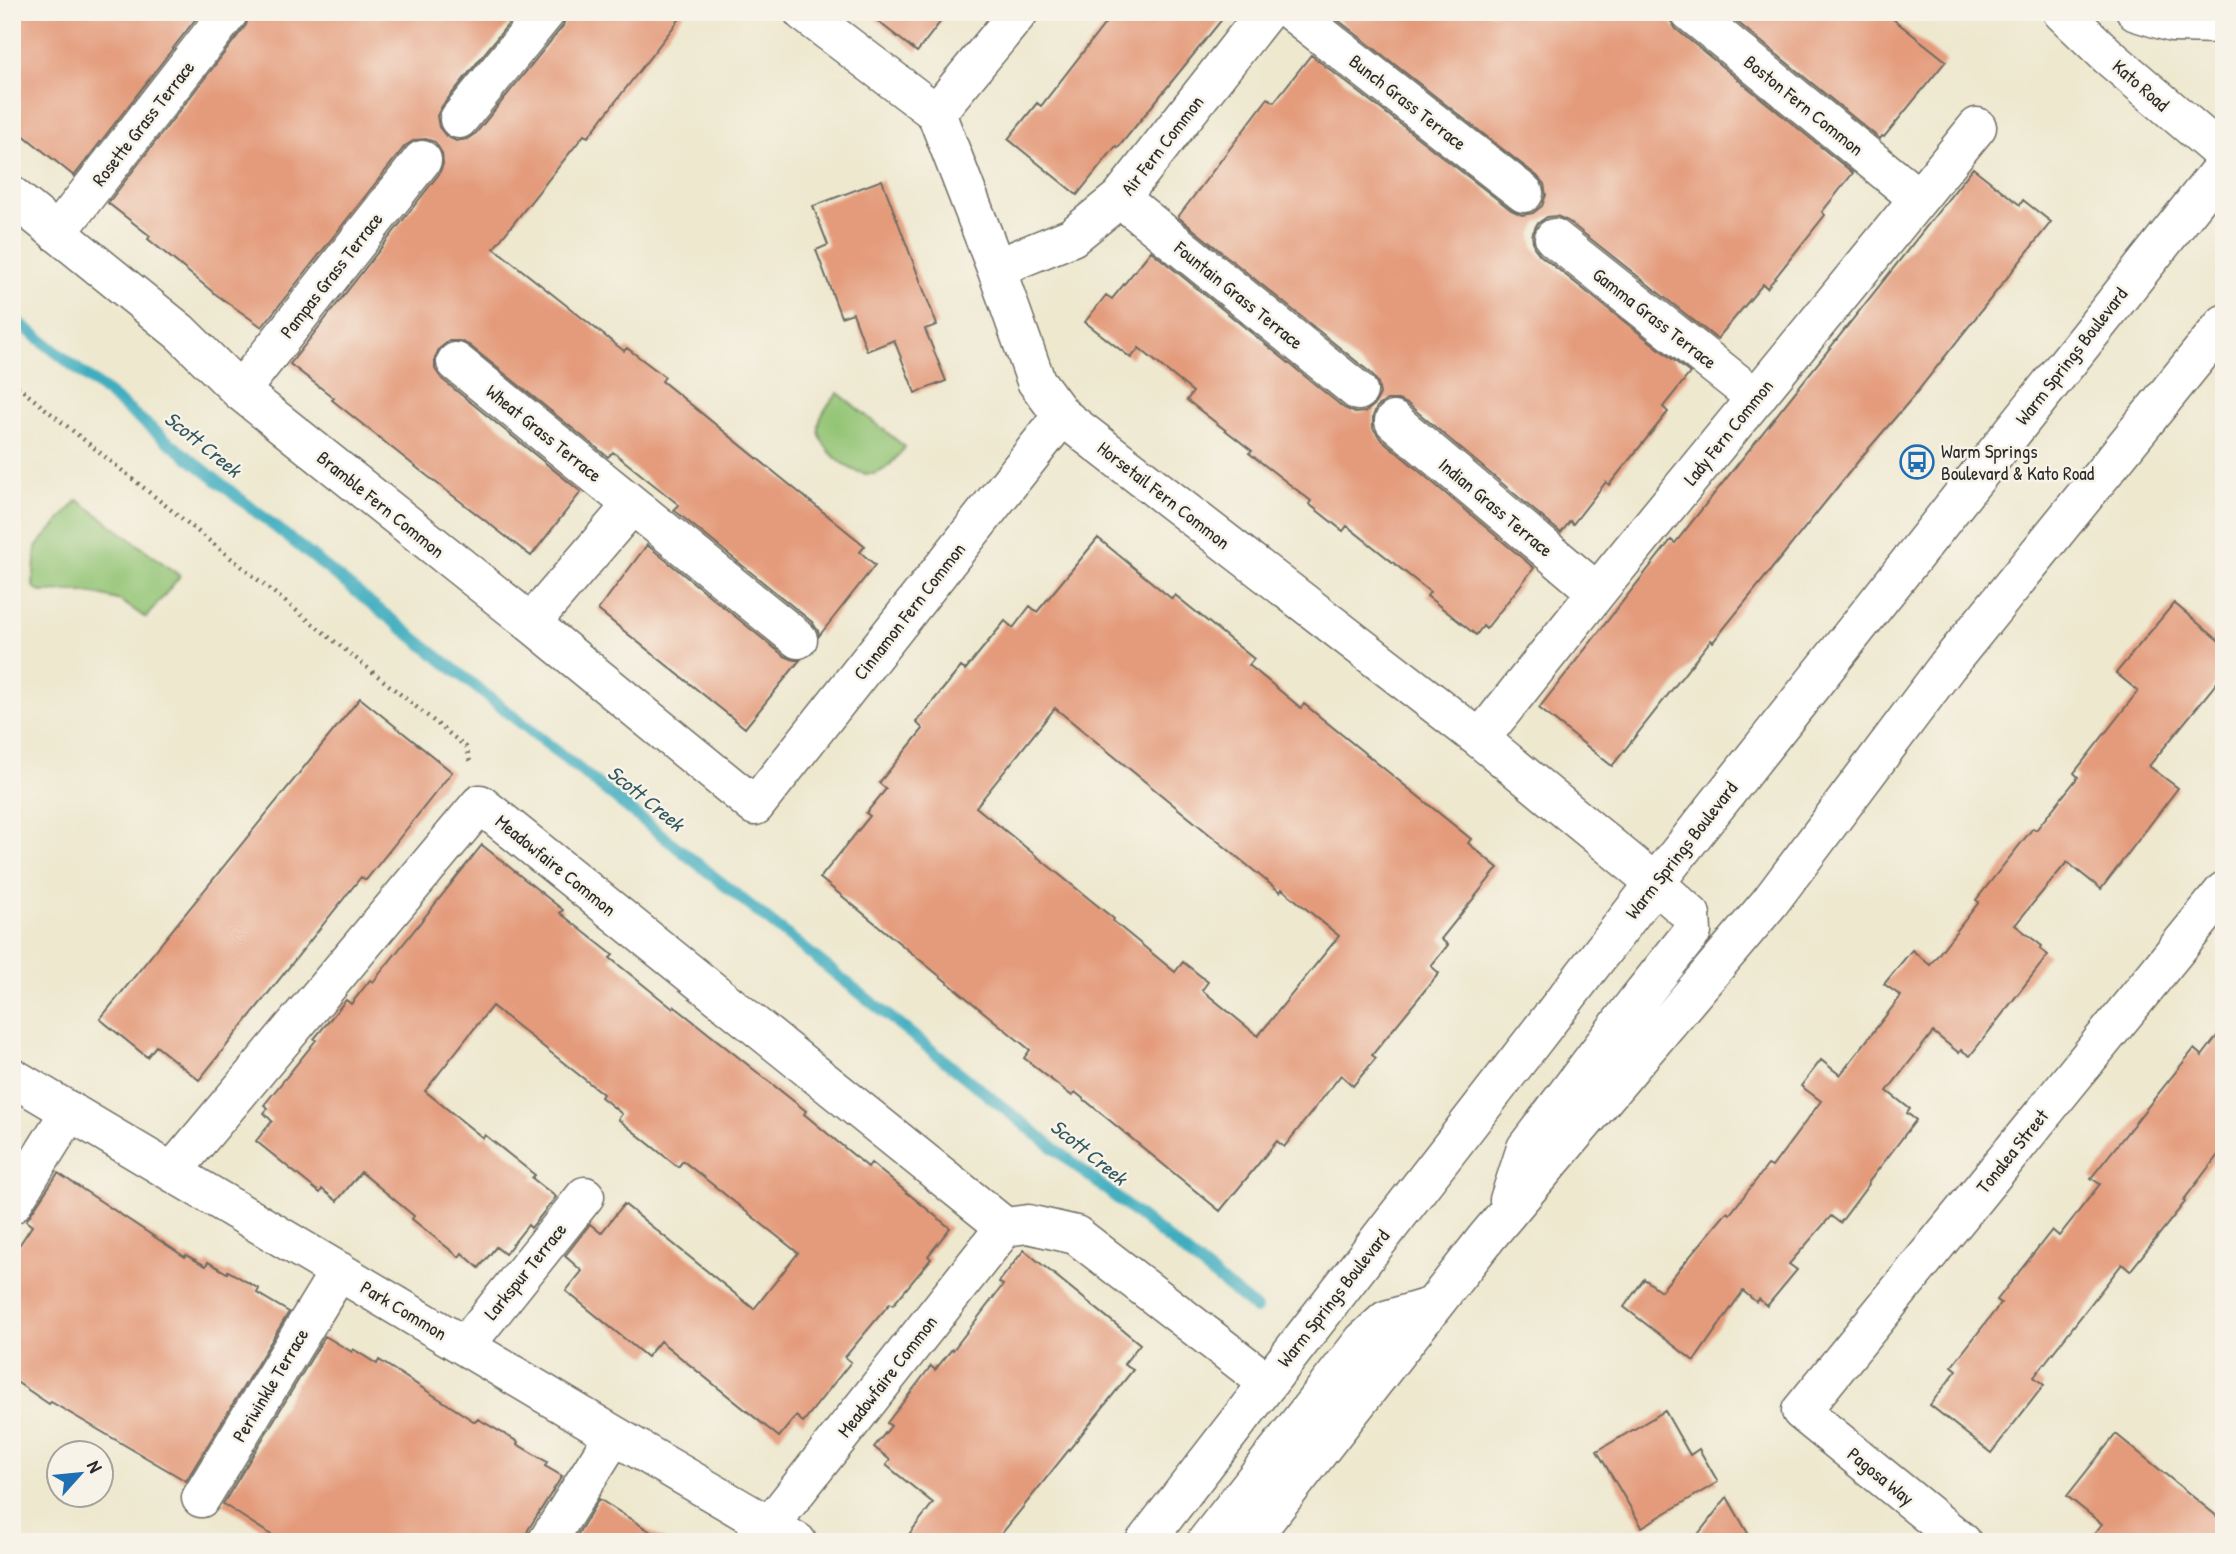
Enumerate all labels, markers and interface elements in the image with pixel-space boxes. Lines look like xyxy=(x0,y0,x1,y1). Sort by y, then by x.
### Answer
street label: Bunch Grass Terrace xyxy=(1344,48,1472,156)
street label: Boston Fern Common xyxy=(1739,49,1869,161)
street label: Kato Road xyxy=(2107,53,2175,117)
street label: Rosette Grass Terrace xyxy=(86,55,200,191)
street label: Air Fern Common xyxy=(1115,90,1209,200)
street label: Pampas Grass Terrace xyxy=(274,206,389,343)
street label: Fountain Grass Terrace xyxy=(1168,234,1309,355)
street label: Gamma Grass Terrace xyxy=(1588,261,1723,375)
street label: Warm Springs Boulevard xyxy=(2009,281,2133,430)
street label: Lady Fern Common xyxy=(1677,374,1779,490)
street label: Wheat Grass Terrace xyxy=(481,378,608,488)
water label: Scott Creek xyxy=(159,404,249,485)
street label: Horsetail Fern Common xyxy=(1092,435,1236,555)
place label: Warm Springs Boulevard & Kato Road xyxy=(1941,438,2095,486)
bus stop icon: Warm Springs Boulevard & Kato Road xyxy=(1898,443,1936,481)
street label: Bramble Fern Common xyxy=(312,444,450,564)
street label: Indian Grass Terrace xyxy=(1433,452,1559,563)
street label: Cinnamon Fern Common xyxy=(847,537,971,685)
water label: Scott Creek xyxy=(602,758,692,839)
street label: Warm Springs Boulevard xyxy=(1619,775,1743,924)
street label: Meadowfaire Common xyxy=(490,808,622,922)
street label: Tonalea Street xyxy=(1970,1103,2054,1199)
water label: Scott Creek xyxy=(1045,1112,1135,1193)
street label: Larkspur Terrace xyxy=(478,1217,572,1325)
street label: Warm Springs Boulevard xyxy=(1271,1223,1395,1372)
street label: Park Common xyxy=(356,1274,452,1346)
street label: Meadowfaire Common xyxy=(831,1310,943,1442)
street label: Periwinkle Terrace xyxy=(226,1323,314,1447)
north arrow xyxy=(46,1438,116,1508)
street label: Pagosa Way xyxy=(1842,1441,1920,1511)
text: N xyxy=(81,1456,109,1477)

